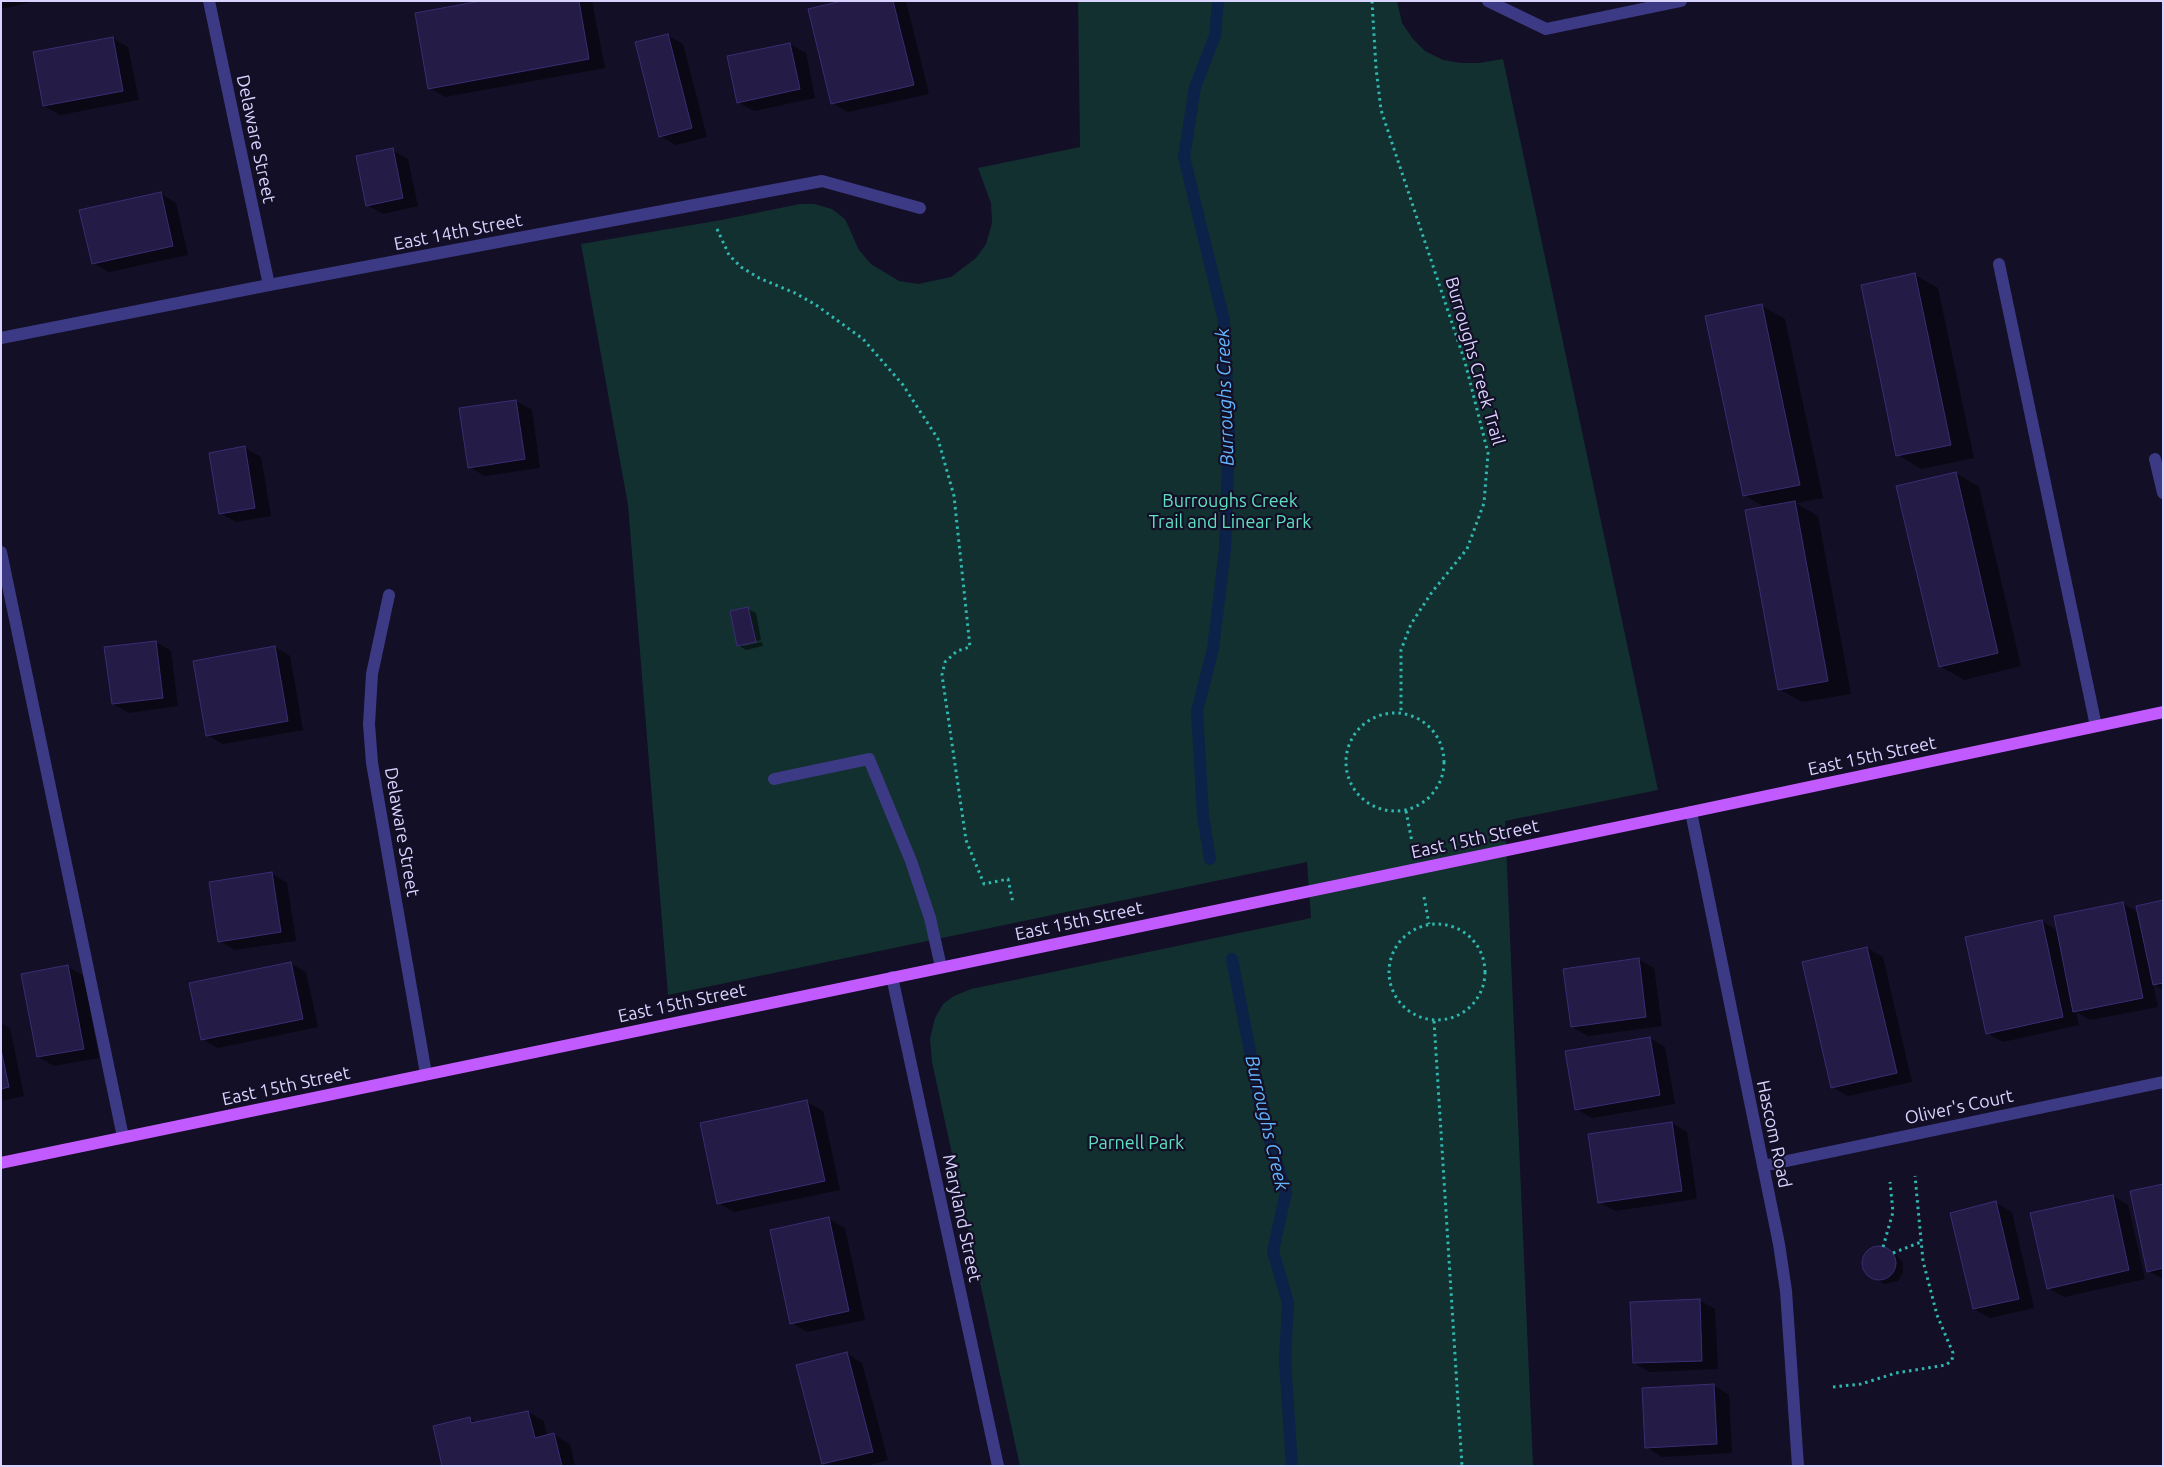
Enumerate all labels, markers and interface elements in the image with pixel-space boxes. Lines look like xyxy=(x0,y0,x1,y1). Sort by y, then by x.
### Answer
street label: Delaware Street xyxy=(232,73,280,205)
street label: East 14th Street xyxy=(392,209,524,255)
street label: Burroughs Creek Trail xyxy=(1441,274,1509,448)
water label: Burroughs Creek xyxy=(1211,328,1239,466)
park label: Burroughs Creek Trail and Linear Park xyxy=(1149,490,1311,532)
street label: East 15th Street xyxy=(1806,732,1938,780)
street label: Delaware Street xyxy=(380,766,424,898)
street label: East 15th Street xyxy=(1409,815,1541,863)
street label: East 15th Street xyxy=(1013,897,1145,945)
street label: East 15th Street xyxy=(616,979,748,1027)
water label: Burroughs Creek xyxy=(1240,1053,1294,1193)
street label: East 15th Street xyxy=(220,1062,352,1110)
street label: Hascom Road xyxy=(1752,1078,1796,1190)
street label: Oliver's Court xyxy=(1903,1085,2015,1129)
park label: Parnell Park xyxy=(1088,1132,1184,1154)
street label: Maryland Street xyxy=(938,1152,986,1284)

